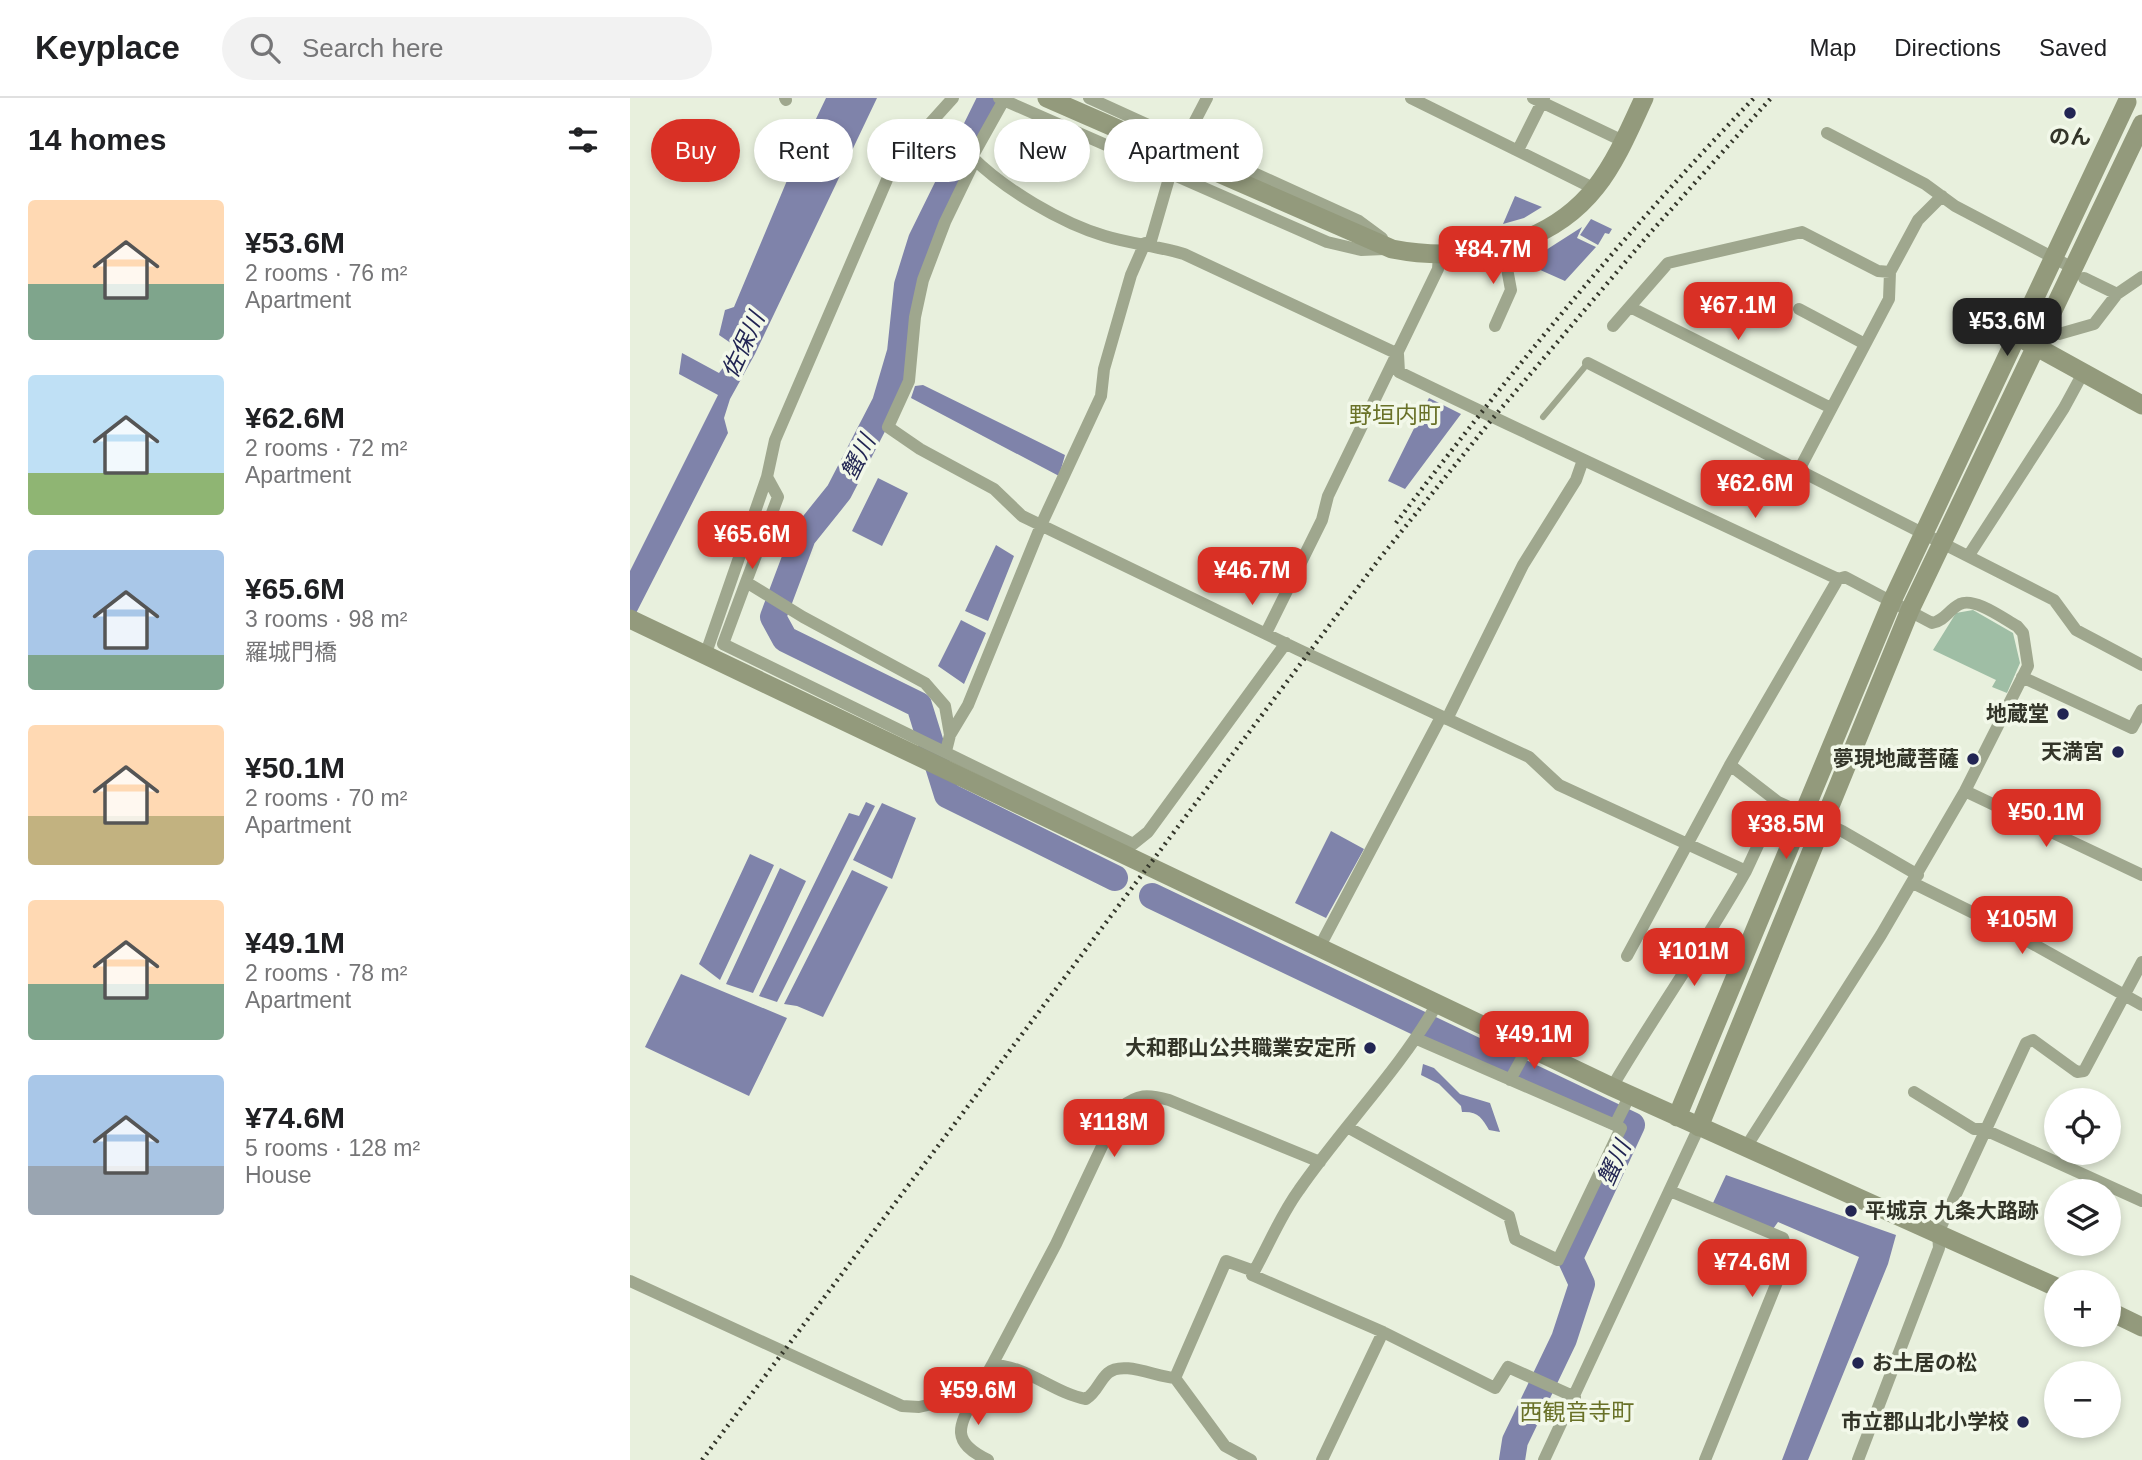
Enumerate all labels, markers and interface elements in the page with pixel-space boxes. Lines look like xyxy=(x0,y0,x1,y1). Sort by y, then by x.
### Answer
search box xyxy=(222,17,712,80)
text: Keyplace xyxy=(35,29,180,66)
icon: search xyxy=(246,29,284,67)
text: Search here xyxy=(302,33,444,63)
text: Map xyxy=(1810,34,1856,61)
text: Directions xyxy=(1894,34,2001,61)
text: Saved xyxy=(2039,34,2107,61)
marker: のん xyxy=(2062,105,2078,121)
chip: Buy xyxy=(651,119,740,182)
chip: Rent xyxy=(754,119,853,182)
chip: Filters xyxy=(867,119,980,182)
chip: New xyxy=(994,119,1090,182)
chip: Apartment xyxy=(1104,119,1263,182)
icon: filters xyxy=(564,121,602,159)
text: 14 homes xyxy=(28,123,166,156)
place label: のん xyxy=(2049,125,2091,148)
text: ¥53.6M xyxy=(245,226,345,259)
pin: ¥84.7M xyxy=(1436,226,1550,286)
icon: home xyxy=(84,228,168,312)
text: ¥84.7M xyxy=(1455,236,1531,262)
text: 2 rooms · 76 m² xyxy=(245,260,407,286)
pin: ¥67.1M xyxy=(1681,282,1795,342)
text: Apartment xyxy=(245,287,351,313)
text: ¥67.1M xyxy=(1700,292,1776,318)
pin: ¥53.6M xyxy=(1950,299,2064,358)
water label: 佐保川 xyxy=(717,306,771,382)
text: ¥53.6M xyxy=(1969,308,2045,334)
text: ¥62.6M xyxy=(245,401,345,434)
district label: 野垣内町 xyxy=(1349,402,1441,428)
icon: home xyxy=(84,403,168,487)
water label: 蟹川 xyxy=(836,428,881,483)
text: 2 rooms · 72 m² xyxy=(245,435,407,461)
pin: ¥62.6M xyxy=(1698,460,1812,520)
text: Apartment xyxy=(245,462,351,488)
text: ¥62.6M xyxy=(1717,470,1793,496)
pin: ¥65.6M xyxy=(695,512,809,571)
text: ¥65.6M xyxy=(714,521,790,547)
pin: ¥46.7M xyxy=(1195,547,1309,607)
text: ¥46.7M xyxy=(1214,557,1290,583)
text: ¥65.6M xyxy=(245,572,345,605)
icon: home xyxy=(84,578,168,662)
text: 3 rooms · 98 m² xyxy=(245,606,407,632)
text: 羅城門橋 xyxy=(245,639,337,665)
place label: 地蔵堂 xyxy=(1986,702,2049,725)
marker: 地蔵堂 xyxy=(2055,706,2071,722)
place label: 天満宮 xyxy=(2041,740,2104,763)
marker: 天満宮 xyxy=(2110,744,2126,760)
place label: 夢現地蔵菩薩 xyxy=(1833,747,1959,770)
text: ¥50.1M xyxy=(245,751,345,784)
marker: 夢現地蔵菩薩 xyxy=(1965,751,1981,767)
icon: home xyxy=(84,753,168,837)
text: 2 rooms · 70 m² xyxy=(245,785,407,811)
pin: ¥50.1M xyxy=(1989,790,2103,849)
text: ¥50.1M xyxy=(2008,799,2084,825)
pin: ¥38.5M xyxy=(1729,802,1843,861)
text: ¥38.5M xyxy=(1748,811,1824,837)
text: Apartment xyxy=(245,812,351,838)
pin: ¥105M xyxy=(1973,896,2071,956)
text: ¥105M xyxy=(1987,906,2057,932)
text: ¥49.1M xyxy=(245,926,345,959)
icon: home xyxy=(84,928,168,1012)
pin: ¥101M xyxy=(1645,928,1743,988)
text: ¥101M xyxy=(1659,938,1729,964)
text: 2 rooms · 78 m² xyxy=(245,960,407,986)
text: Apartment xyxy=(245,987,351,1013)
pin: ¥49.1M xyxy=(1477,1012,1591,1071)
text: ¥49.1M xyxy=(1496,1021,1572,1047)
place label: 大和郡山公共職業安定所 xyxy=(1125,1036,1356,1059)
marker: 大和郡山公共職業安定所 xyxy=(1362,1040,1378,1056)
map controls xyxy=(2044,1088,2121,1438)
button: locate xyxy=(2044,1088,2121,1165)
pin: ¥118M xyxy=(1065,1100,1163,1159)
text: ¥74.6M xyxy=(245,1101,345,1134)
icon: home xyxy=(84,1103,168,1187)
text: ¥118M xyxy=(1079,1109,1149,1135)
water label: 蟹川 xyxy=(1592,1134,1637,1189)
text: 5 rooms · 128 m² xyxy=(245,1135,420,1161)
text: House xyxy=(245,1162,311,1188)
button: layers xyxy=(2044,1179,2121,1256)
place label: 平城京 九条大路跡 xyxy=(1865,1199,2039,1222)
marker: 平城京 九条大路跡 xyxy=(1843,1203,1859,1219)
pin: ¥74.6M xyxy=(1695,1240,1809,1299)
text: ¥74.6M xyxy=(1714,1249,1790,1275)
button: + xyxy=(2044,1270,2121,1347)
place label: お土居の松 xyxy=(1872,1351,1977,1374)
marker: お土居の松 xyxy=(1850,1355,1866,1371)
button: − xyxy=(2044,1361,2121,1438)
pin: ¥59.6M xyxy=(921,1368,1035,1427)
text: ¥59.6M xyxy=(940,1377,1016,1403)
district label: 西観音寺町 xyxy=(1520,1399,1635,1425)
place label: 市立郡山北小学校 xyxy=(1841,1410,2009,1433)
marker: 市立郡山北小学校 xyxy=(2015,1414,2031,1430)

